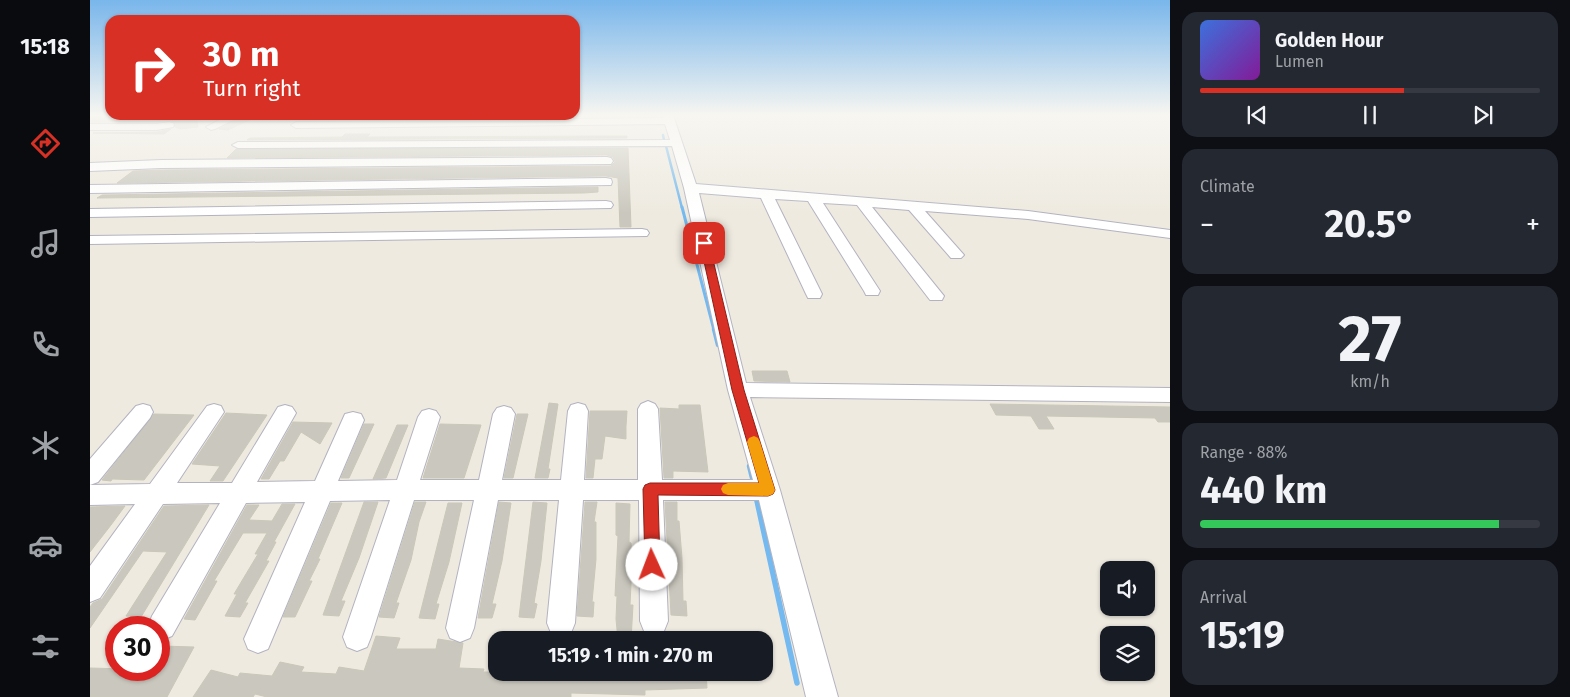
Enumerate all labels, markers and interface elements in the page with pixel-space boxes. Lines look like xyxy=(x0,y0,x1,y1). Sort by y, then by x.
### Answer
text: Golden Hour xyxy=(1275,29,1384,52)
text: 15:18 xyxy=(20,33,70,60)
text: 30 m xyxy=(203,33,280,75)
icon: right xyxy=(120,35,185,100)
text: Lumen xyxy=(1275,52,1324,71)
text: Turn right xyxy=(203,75,300,102)
icon: previous xyxy=(1243,101,1271,129)
icon: pause xyxy=(1356,101,1384,129)
icon: next xyxy=(1469,101,1497,129)
icon: directions xyxy=(28,126,63,161)
text: Climate xyxy=(1200,177,1255,196)
text: 20.5° xyxy=(1324,201,1416,247)
text: − xyxy=(1200,208,1214,241)
text: + xyxy=(1526,208,1540,241)
pin xyxy=(683,222,725,264)
icon: music xyxy=(28,226,63,261)
icon: arrive xyxy=(690,229,718,257)
text: 27 xyxy=(1338,300,1402,378)
icon: phone xyxy=(28,327,63,362)
text: km/h xyxy=(1350,372,1390,391)
icon: climate xyxy=(28,428,63,463)
text: Range · 88% xyxy=(1200,443,1288,462)
text: 440 km xyxy=(1200,467,1327,513)
icon: car xyxy=(28,528,63,563)
position arrow xyxy=(625,538,677,590)
map controls xyxy=(1100,561,1155,681)
button: sound xyxy=(1100,561,1155,616)
text: Arrival xyxy=(1200,588,1247,607)
text: 15:19 xyxy=(1200,612,1285,658)
speed limit sign: 30 xyxy=(105,616,170,681)
button: layers xyxy=(1100,626,1155,681)
icon: filters xyxy=(28,629,63,664)
text: 15:19 · 1 min · 270 m xyxy=(548,644,713,667)

